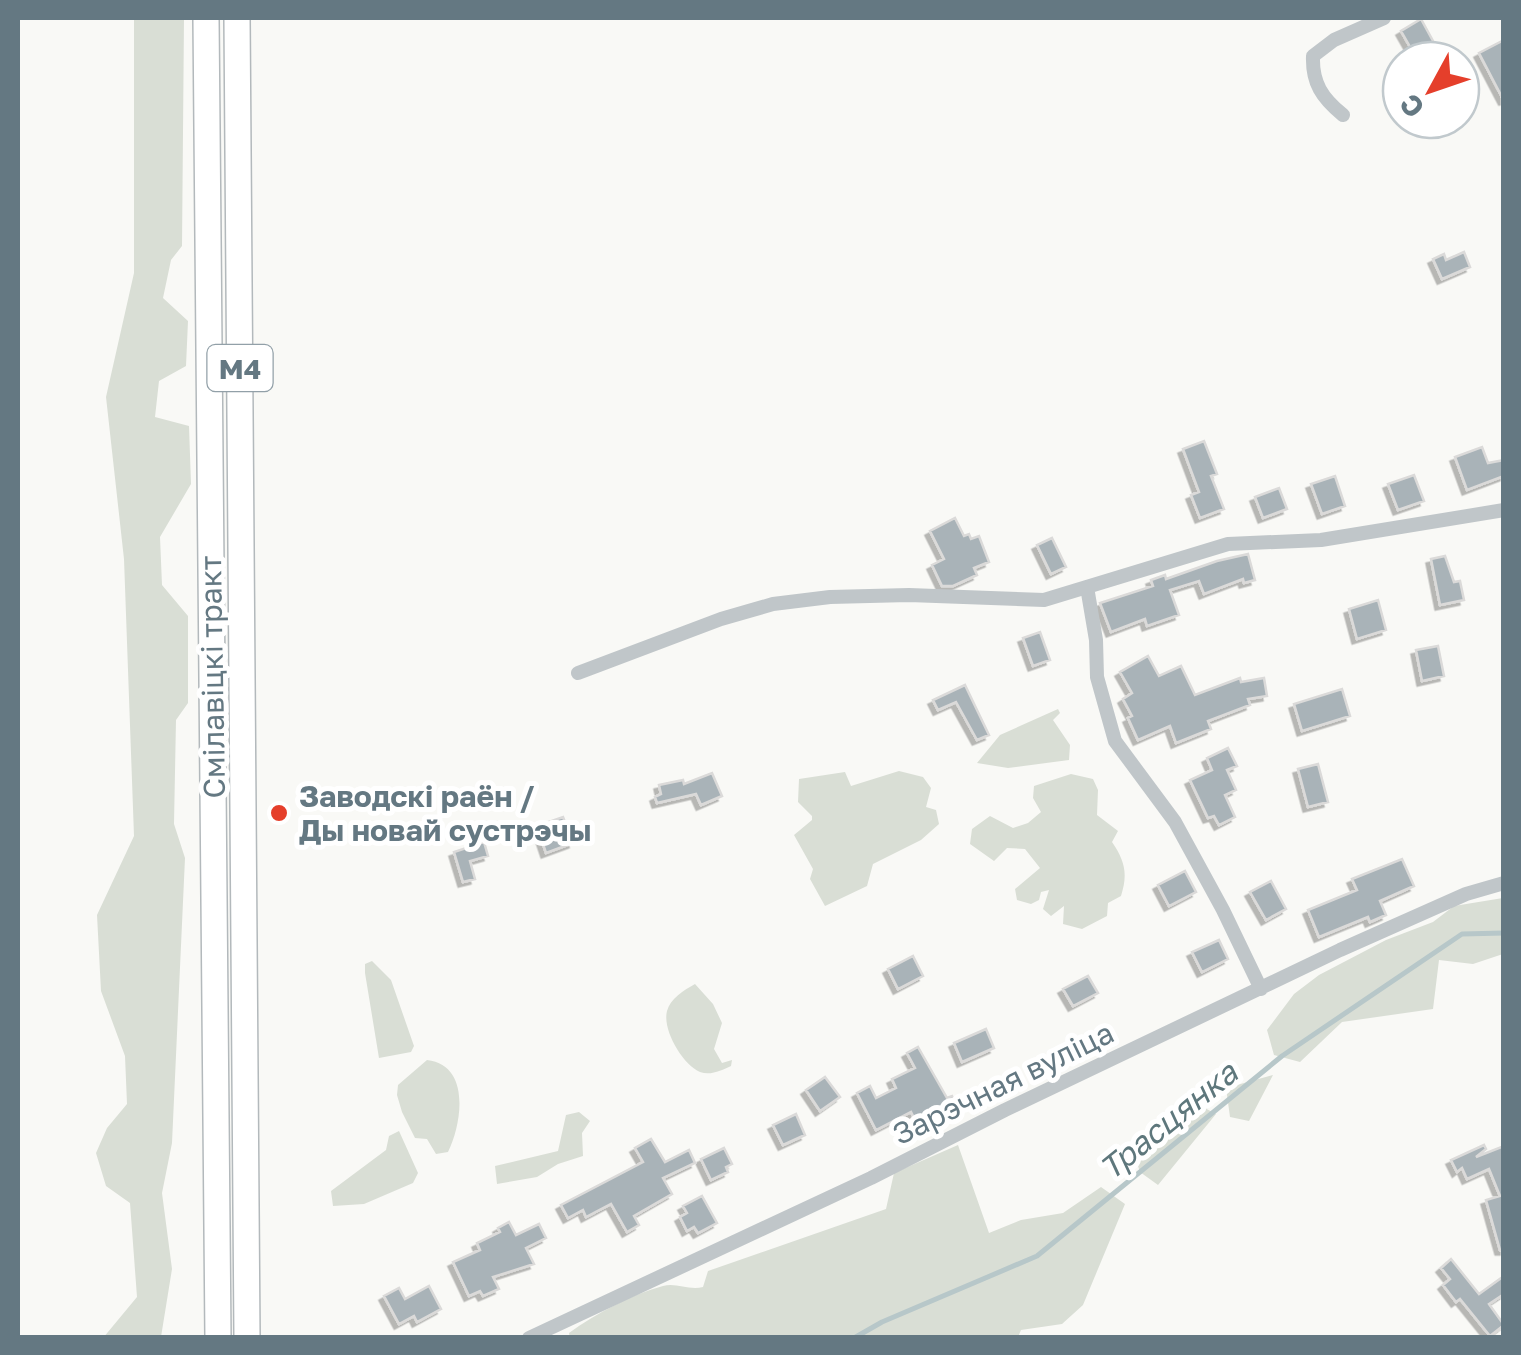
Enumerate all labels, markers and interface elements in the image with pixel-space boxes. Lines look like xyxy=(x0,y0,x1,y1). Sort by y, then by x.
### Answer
north arrow xyxy=(1381,40,1481,140)
text: С xyxy=(1392,88,1430,125)
road number: М4 xyxy=(208,345,272,391)
street label: Смілавіцкі тракт xyxy=(192,555,232,799)
place label: Заводскі раён / Ды новай сустрэчы xyxy=(299,778,591,848)
marker: Заводскі раён / Ды новай сустрэчы xyxy=(268,802,290,824)
street label: Зарэчная вуліца xyxy=(887,1014,1119,1152)
water label: Трасцянка xyxy=(1091,1052,1246,1187)

